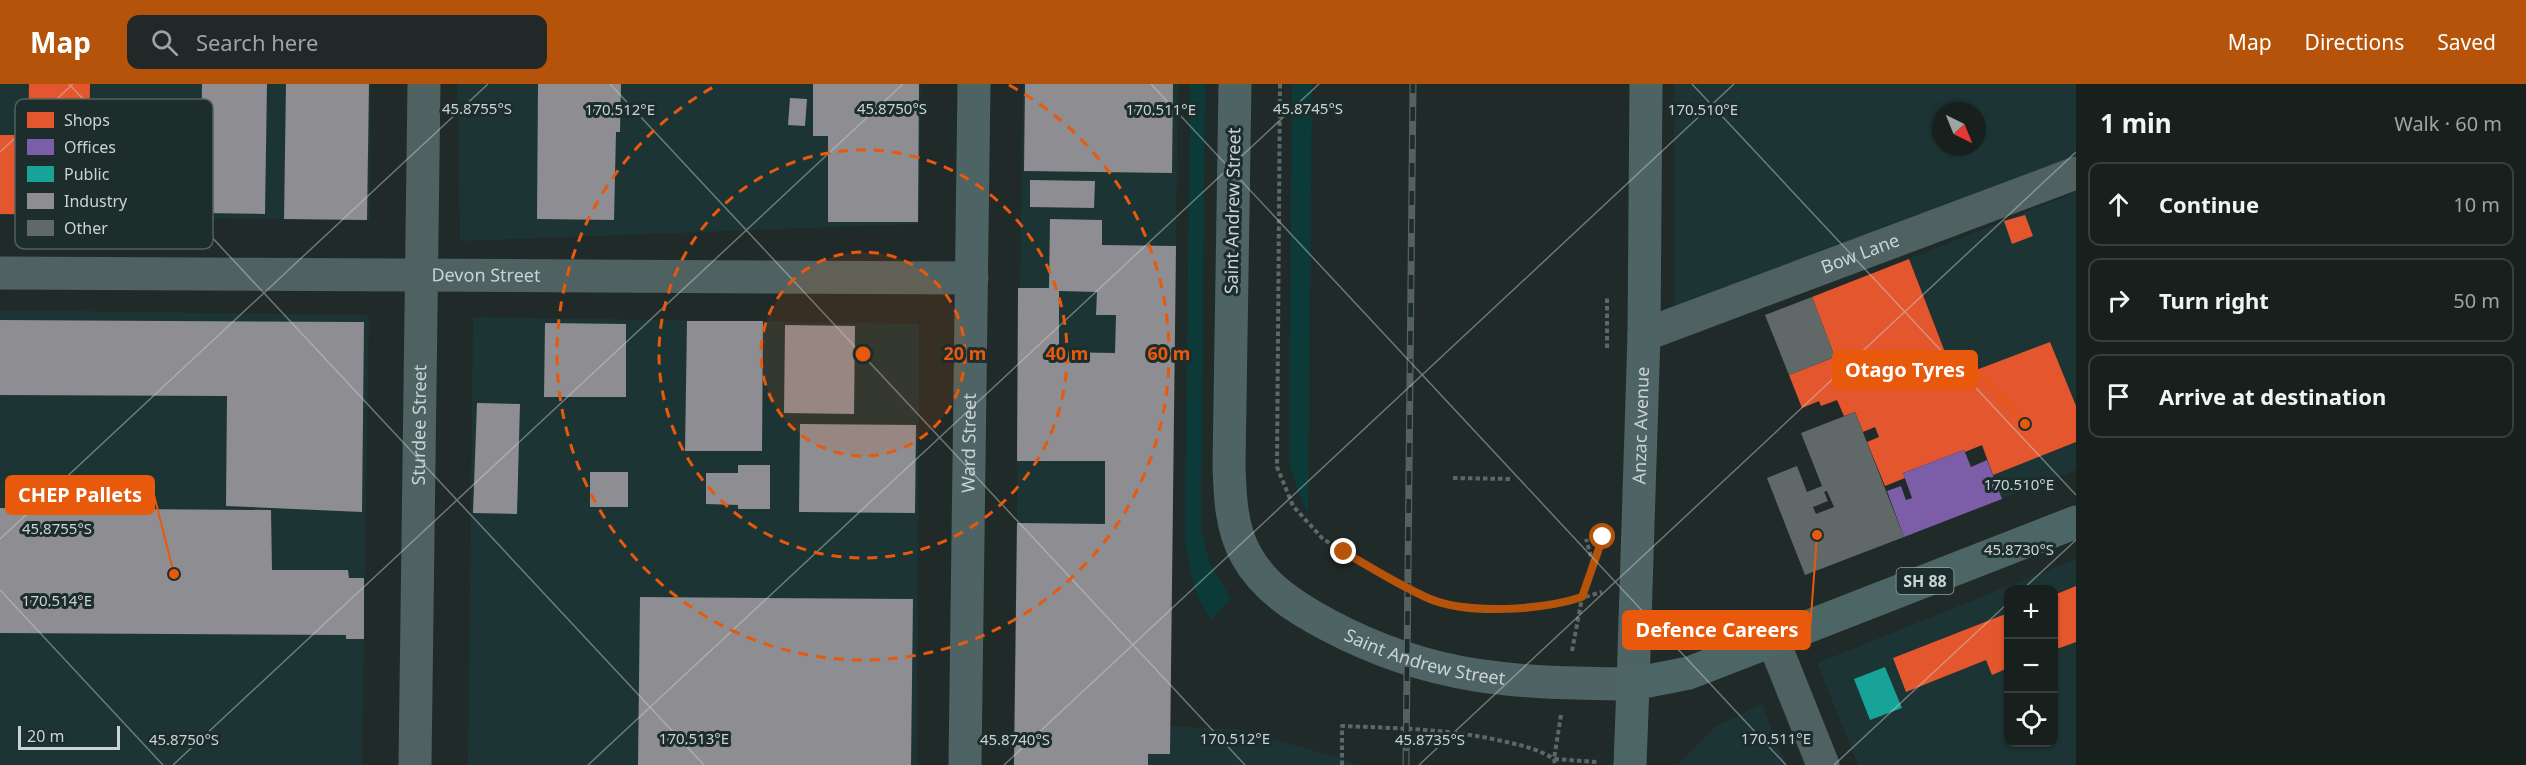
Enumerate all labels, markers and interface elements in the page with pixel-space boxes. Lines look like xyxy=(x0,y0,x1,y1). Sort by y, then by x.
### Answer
search box xyxy=(127,15,547,69)
text: Map xyxy=(30,23,91,61)
icon: search xyxy=(148,26,181,59)
text: Search here xyxy=(196,27,318,57)
text: Map xyxy=(2228,28,2272,56)
text: Directions xyxy=(2305,28,2404,56)
text: Saved xyxy=(2437,28,2496,56)
text: 45.8755°S xyxy=(442,98,512,118)
text: 45.8750°S xyxy=(857,98,927,118)
text: 45.8745°S xyxy=(1273,98,1343,118)
legend xyxy=(15,99,213,249)
text: 170.512°E xyxy=(585,99,655,119)
text: 170.511°E xyxy=(1126,99,1196,119)
text: 170.510°E xyxy=(1668,99,1738,119)
north arrow xyxy=(1932,102,1986,156)
text: 1 min xyxy=(2100,105,2172,141)
text: Shops xyxy=(64,109,110,131)
text: Walk · 60 m xyxy=(2394,110,2502,137)
street label: Saint Andrew Street xyxy=(1219,127,1245,294)
text: Offices xyxy=(64,136,116,158)
text: Public xyxy=(64,163,110,185)
icon: ahead xyxy=(2102,188,2135,221)
text: Continue xyxy=(2159,189,2259,219)
text: Industry xyxy=(64,190,128,212)
text: 10 m xyxy=(2453,191,2500,218)
text: Other xyxy=(64,217,108,239)
street label: Bow Lane xyxy=(1817,227,1903,279)
street label: Devon Street xyxy=(431,262,541,287)
icon: right xyxy=(2102,284,2135,317)
text: Turn right xyxy=(2159,285,2269,315)
text: 50 m xyxy=(2453,287,2500,314)
text: 20 m xyxy=(944,341,986,365)
text: 40 m xyxy=(1046,341,1088,365)
text: 60 m xyxy=(1148,341,1190,365)
centre of rings xyxy=(853,344,873,364)
callout: Otago Tyres xyxy=(1833,351,1977,389)
text: Otago Tyres xyxy=(1845,356,1965,383)
street label: Sturdee Street xyxy=(406,364,431,486)
street label: Anzac Avenue xyxy=(1626,366,1654,485)
icon: arrive xyxy=(2102,380,2135,413)
text: Arrive at destination xyxy=(2159,381,2386,411)
street label: Ward Street xyxy=(956,393,981,493)
text: 170.510°E xyxy=(1984,474,2054,494)
callout: CHEP Pallets xyxy=(6,476,154,514)
text: CHEP Pallets xyxy=(18,481,142,508)
text: 45.8755°S xyxy=(22,518,92,538)
route start xyxy=(1589,523,1615,549)
route end xyxy=(1330,538,1356,564)
text: 45.8730°S xyxy=(1984,539,2054,559)
road number: SH 88 xyxy=(1896,568,1954,594)
map controls xyxy=(2004,585,2058,747)
button: + xyxy=(2004,585,2058,639)
text: 170.514°E xyxy=(22,590,92,610)
callout: Defence Careers xyxy=(1623,611,1810,649)
text: Defence Careers xyxy=(1636,616,1798,643)
street label: Saint Andrew Street xyxy=(1341,622,1507,690)
button: − xyxy=(2004,639,2058,693)
button: locate xyxy=(2004,693,2058,747)
scale bar xyxy=(18,723,120,750)
text: 20 m xyxy=(27,725,64,747)
text: 170.513°E xyxy=(659,728,729,748)
text: 170.512°E xyxy=(1200,728,1270,748)
text: 170.511°E xyxy=(1741,728,1811,748)
text: 45.8750°S xyxy=(149,729,219,749)
text: 45.8740°S xyxy=(980,729,1050,749)
text: 45.8735°S xyxy=(1395,729,1465,749)

